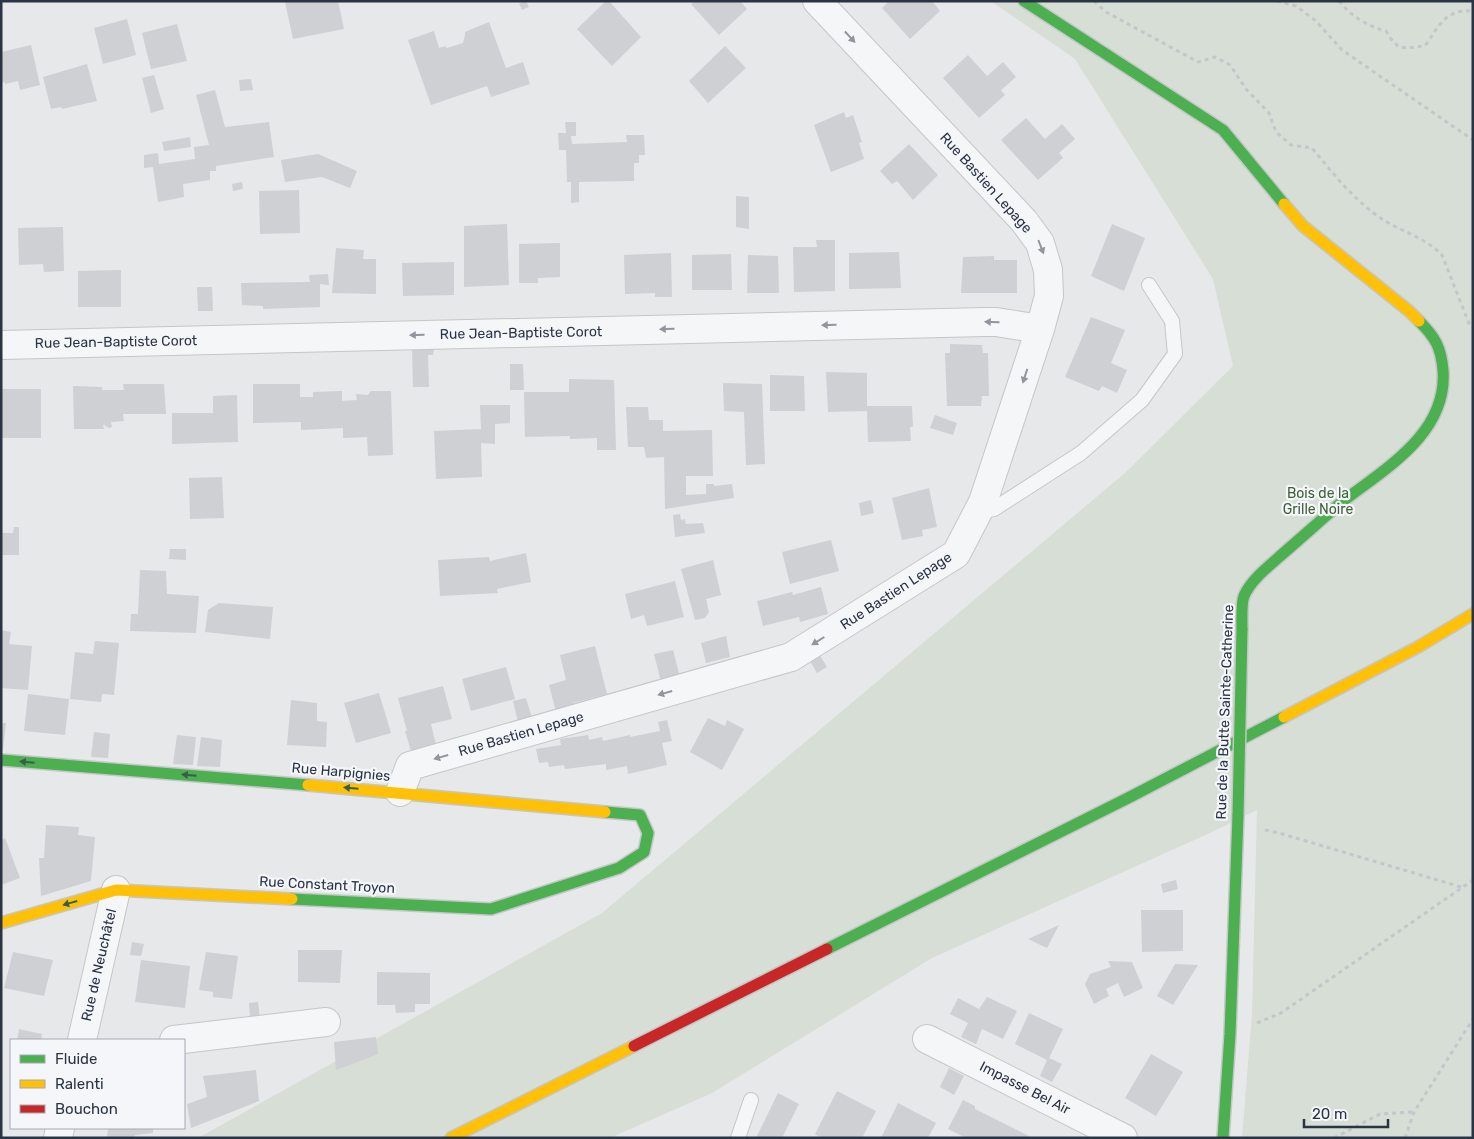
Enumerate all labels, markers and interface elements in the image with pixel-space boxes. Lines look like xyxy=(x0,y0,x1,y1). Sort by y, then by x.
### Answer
one-way arrow xyxy=(844,30,856,42)
street label: Rue Bastien Lepage xyxy=(936,129,1036,237)
one-way arrow xyxy=(1037,240,1045,255)
one-way arrow xyxy=(984,318,1000,326)
one-way arrow xyxy=(821,322,837,330)
street label: Rue Jean-Baptiste Corot xyxy=(440,323,603,343)
one-way arrow xyxy=(659,325,675,333)
one-way arrow xyxy=(409,331,425,339)
street label: Rue Jean-Baptiste Corot xyxy=(35,332,198,352)
one-way arrow xyxy=(1020,368,1028,383)
park label: Bois de la Grille Noire xyxy=(1283,485,1353,518)
street label: Rue Bastien Lepage xyxy=(837,549,955,633)
street label: Rue de la Butte Sainte-Catherine xyxy=(1213,604,1237,820)
one-way arrow xyxy=(811,636,824,646)
one-way arrow xyxy=(657,690,672,698)
street label: Rue Bastien Lepage xyxy=(456,708,586,760)
one-way arrow xyxy=(434,754,449,762)
one-way arrow xyxy=(19,758,35,766)
street label: Rue Harpignies xyxy=(291,759,391,785)
one-way arrow xyxy=(181,771,197,779)
one-way arrow xyxy=(343,784,359,792)
street label: Rue Constant Troyon xyxy=(259,873,395,897)
one-way arrow xyxy=(62,900,77,908)
street label: Rue de Neuchâtel xyxy=(78,907,120,1023)
legend xyxy=(10,1039,185,1129)
text: Fluide xyxy=(55,1050,97,1068)
street label: Impasse Bel Air xyxy=(977,1058,1074,1118)
text: Ralenti xyxy=(55,1075,104,1093)
scale bar xyxy=(1304,1096,1388,1128)
text: Bouchon xyxy=(55,1100,118,1118)
text: 20 m xyxy=(1312,1105,1347,1123)

